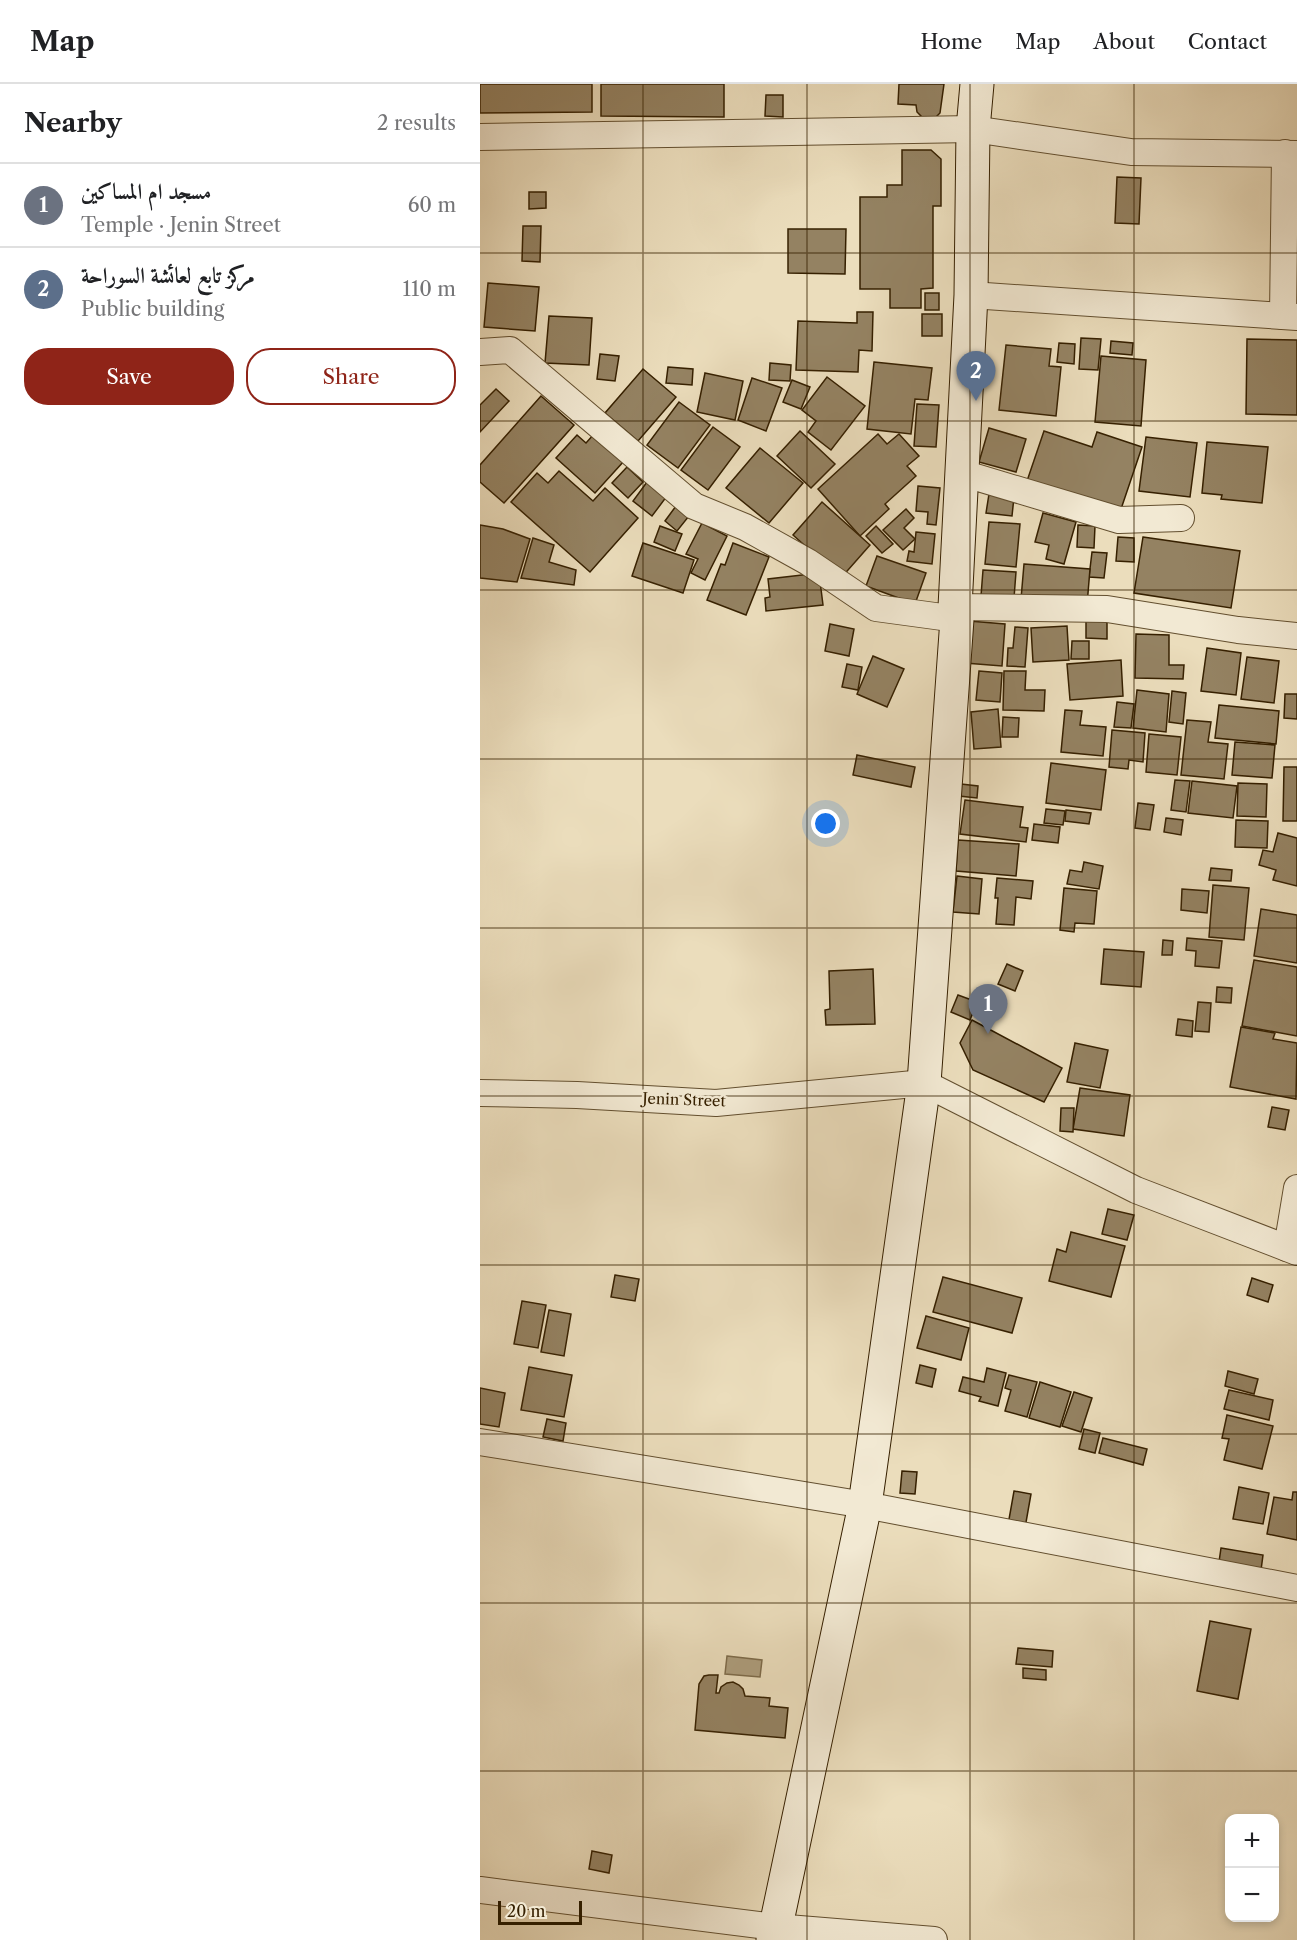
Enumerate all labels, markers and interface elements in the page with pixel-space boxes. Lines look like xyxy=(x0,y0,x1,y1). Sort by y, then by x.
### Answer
text: Map xyxy=(30,24,94,58)
text: Home xyxy=(921,29,982,54)
text: Map xyxy=(1015,29,1060,54)
text: About xyxy=(1093,29,1155,54)
text: Contact xyxy=(1188,29,1267,54)
text: Nearby xyxy=(24,107,122,139)
text: 2 results xyxy=(377,111,456,135)
text: مسجد ام المساكين xyxy=(81,178,211,205)
text: 1 xyxy=(39,193,48,217)
text: 60 m xyxy=(408,193,456,217)
text: Temple · Jenin Street xyxy=(81,213,281,237)
text: مركز تابع لعائشة السوراحة xyxy=(81,262,255,289)
text: 2 xyxy=(38,277,49,301)
text: 110 m xyxy=(403,277,456,301)
text: Public building xyxy=(81,297,224,321)
button: Save xyxy=(24,348,234,405)
button: Share xyxy=(246,348,456,405)
pin: 2 xyxy=(956,352,996,401)
your location xyxy=(811,809,840,838)
pin: 1 xyxy=(968,984,1008,1034)
street label: Jenin Street xyxy=(640,1088,727,1110)
map controls xyxy=(1225,1814,1279,1922)
button: + xyxy=(1225,1814,1279,1868)
button: − xyxy=(1225,1868,1279,1922)
scale bar xyxy=(498,1898,582,1926)
text: 20 m xyxy=(507,1901,546,1921)

